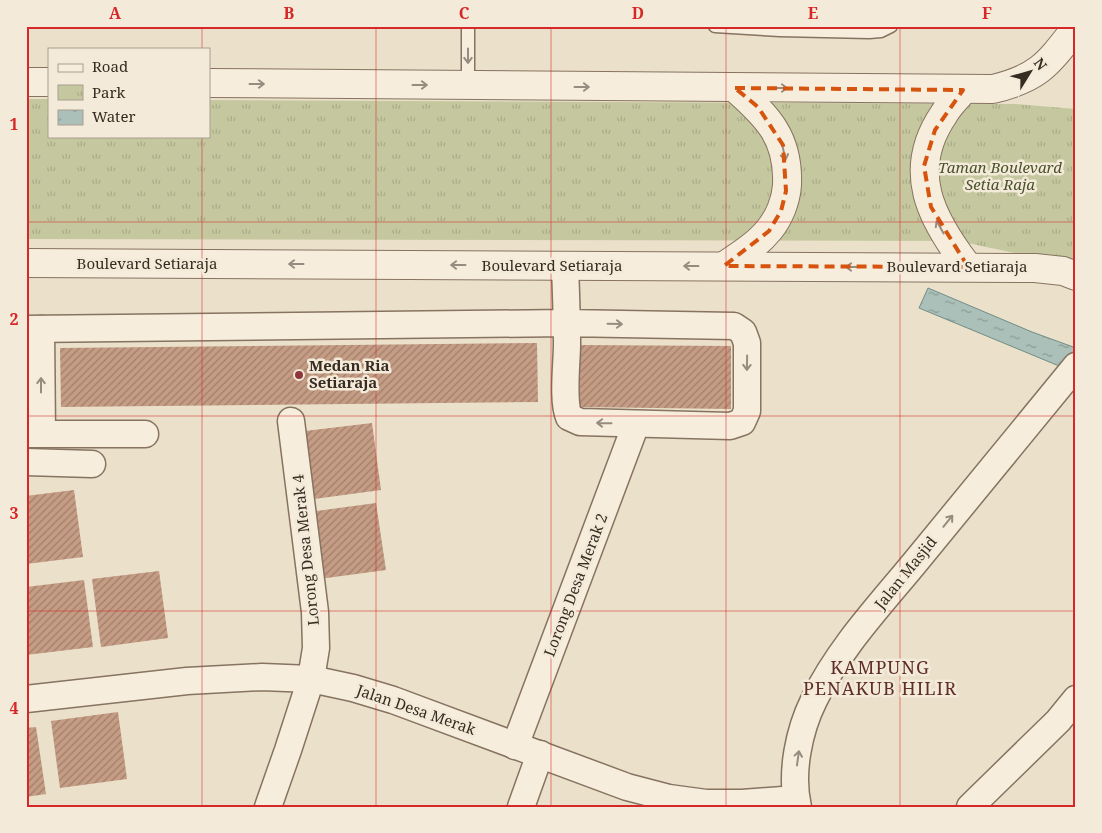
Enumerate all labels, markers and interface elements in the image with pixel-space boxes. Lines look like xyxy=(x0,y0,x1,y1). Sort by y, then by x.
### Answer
text: A xyxy=(109,2,122,24)
text: B xyxy=(284,2,295,24)
text: C xyxy=(459,2,470,24)
text: D xyxy=(632,2,644,24)
text: E xyxy=(808,2,818,24)
text: F xyxy=(982,2,992,24)
legend xyxy=(48,48,210,138)
one-way arrow xyxy=(463,48,473,64)
north arrow xyxy=(1004,48,1054,98)
text: N xyxy=(1030,54,1052,74)
text: Road xyxy=(92,56,128,76)
one-way arrow xyxy=(249,79,265,89)
one-way arrow xyxy=(412,80,428,90)
text: Park xyxy=(92,82,126,102)
one-way arrow xyxy=(574,82,590,91)
one-way arrow xyxy=(772,83,788,93)
text: Water xyxy=(92,106,135,126)
text: 1 xyxy=(9,113,19,135)
one-way arrow xyxy=(780,145,790,161)
park label: Taman Boulevard Setia Raja xyxy=(938,157,1062,194)
one-way arrow xyxy=(935,220,945,235)
street label: Boulevard Setiaraja xyxy=(77,253,217,273)
street label: Boulevard Setiaraja xyxy=(482,255,622,275)
street label: Boulevard Setiaraja xyxy=(887,256,1027,276)
one-way arrow xyxy=(288,259,304,269)
one-way arrow xyxy=(451,260,467,270)
one-way arrow xyxy=(683,261,700,271)
one-way arrow xyxy=(846,262,862,272)
text: 2 xyxy=(9,308,19,330)
one-way arrow xyxy=(606,319,623,329)
place label: Medan Ria Setiaraja xyxy=(309,355,389,392)
one-way arrow xyxy=(742,355,752,371)
marker: Medan Ria Setiaraja xyxy=(293,369,305,381)
one-way arrow xyxy=(36,378,46,394)
one-way arrow xyxy=(597,418,613,428)
street label: Lorong Desa Merak 4 xyxy=(287,473,323,627)
text: 3 xyxy=(9,502,19,524)
street label: Lorong Desa Merak 2 xyxy=(539,510,612,659)
one-way arrow xyxy=(943,515,954,528)
street label: Jalan Masjid xyxy=(869,532,941,614)
district label: KAMPUNG PENAKUB HILIR xyxy=(803,655,957,700)
street label: Jalan Desa Merak xyxy=(353,679,479,739)
text: 4 xyxy=(9,697,19,719)
one-way arrow xyxy=(793,751,803,767)

